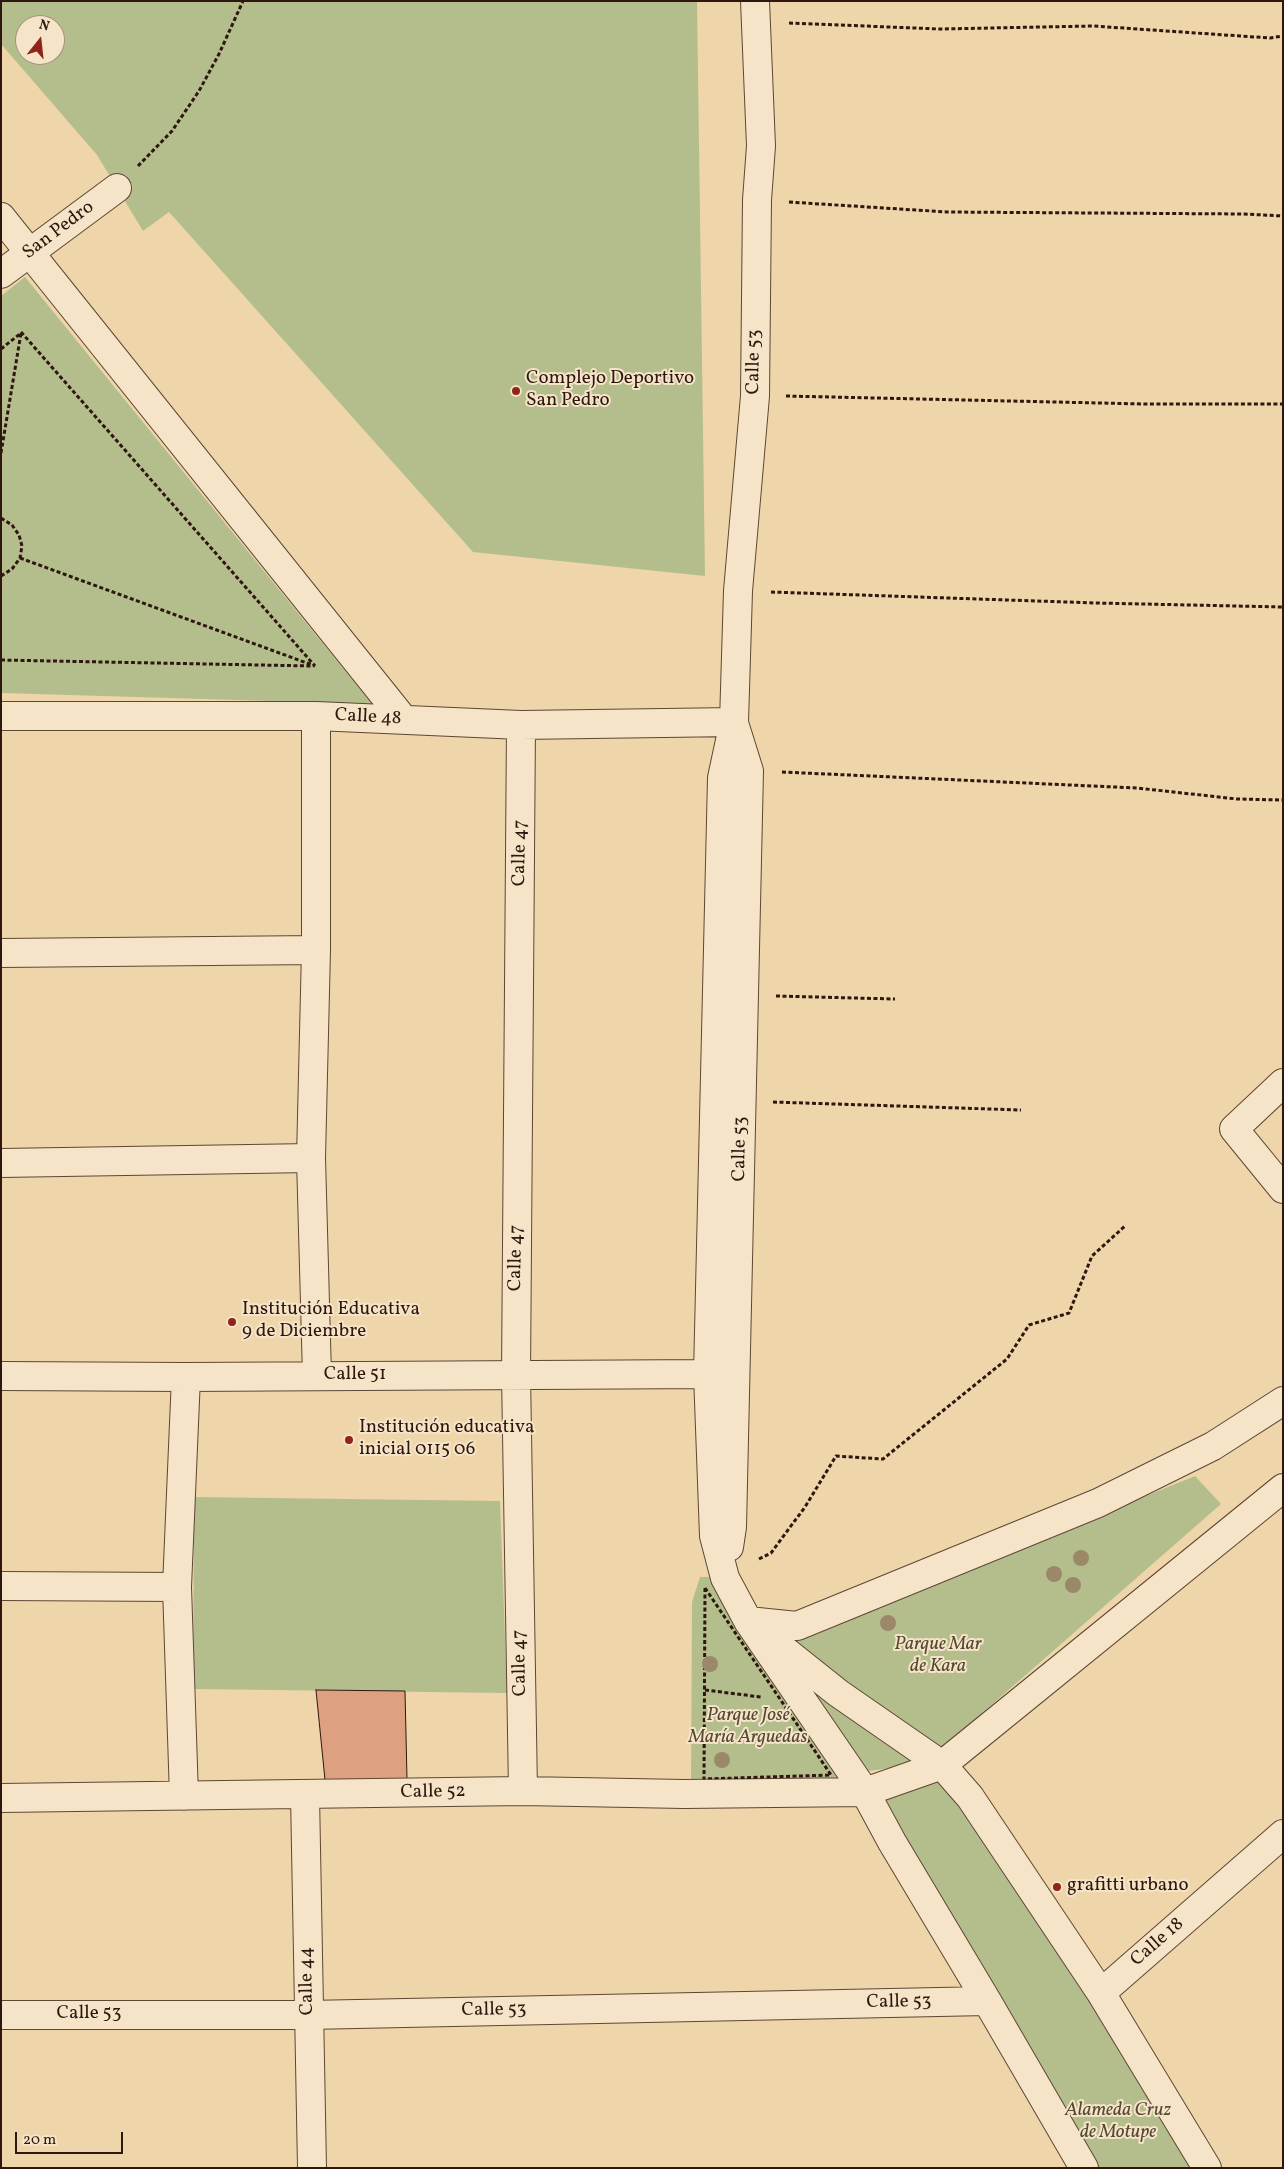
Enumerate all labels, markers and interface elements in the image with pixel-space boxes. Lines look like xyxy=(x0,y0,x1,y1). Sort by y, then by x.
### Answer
north arrow xyxy=(15,15,65,65)
text: N xyxy=(36,16,51,37)
street label: San Pedro xyxy=(19,197,99,265)
street label: Calle 53 xyxy=(743,329,767,395)
place label: Complejo Deportivo San Pedro xyxy=(526,369,694,413)
marker: Complejo Deportivo San Pedro xyxy=(510,385,522,397)
street label: Calle 48 xyxy=(334,705,402,731)
street label: Calle 47 xyxy=(509,820,533,886)
street label: Calle 53 xyxy=(729,1116,753,1182)
street label: Calle 47 xyxy=(505,1225,529,1291)
place label: Institución Educativa 9 de Diciembre xyxy=(242,1300,420,1344)
marker: Institución Educativa 9 de Diciembre xyxy=(226,1316,238,1328)
street label: Calle 51 xyxy=(324,1365,386,1387)
place label: Institución educativa inicial 0115 06 xyxy=(359,1418,534,1462)
marker: Institución educativa inicial 0115 06 xyxy=(343,1434,355,1446)
street label: Calle 47 xyxy=(509,1630,533,1696)
park label: Parque Mar de Kara xyxy=(894,1635,982,1679)
park label: Parque José María Arguedas xyxy=(689,1706,807,1750)
street label: Calle 52 xyxy=(400,1781,466,1805)
place label: grafitti urbano xyxy=(1067,1876,1189,1898)
marker: grafitti urbano xyxy=(1051,1881,1063,1893)
street label: Calle 18 xyxy=(1127,1914,1189,1972)
street label: Calle 44 xyxy=(296,1946,320,2016)
street label: Calle 53 xyxy=(866,1991,932,2015)
street label: Calle 53 xyxy=(461,1999,527,2023)
street label: Calle 53 xyxy=(57,2004,121,2026)
park label: Alameda Cruz de Motupe xyxy=(1065,2101,1171,2145)
scale bar xyxy=(18,2122,125,2154)
text: 20 m xyxy=(23,2130,56,2151)

